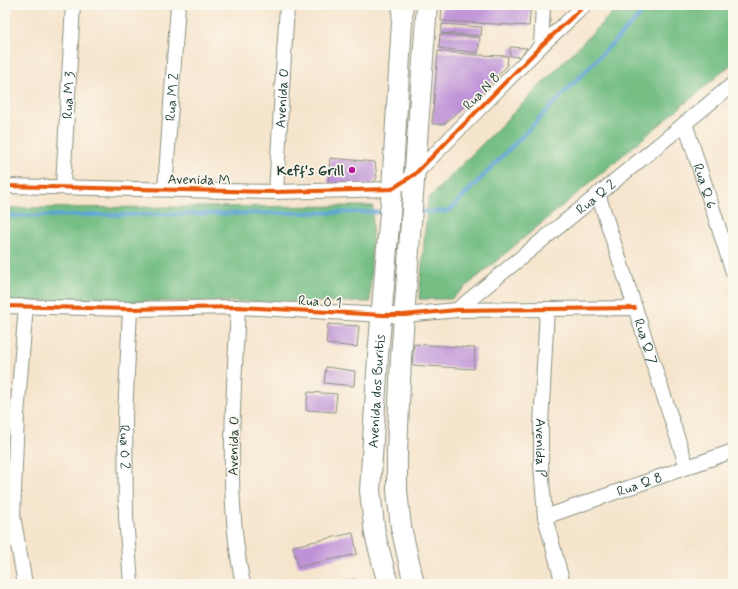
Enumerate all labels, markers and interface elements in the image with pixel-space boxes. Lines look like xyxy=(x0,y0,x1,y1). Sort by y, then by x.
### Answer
street label: Avenida O xyxy=(272,68,293,129)
street label: Rua N 8 xyxy=(459,69,504,115)
street label: Rua M 3 xyxy=(59,71,79,119)
street label: Rua M 2 xyxy=(162,73,183,122)
street label: Rua Q 6 xyxy=(689,161,720,211)
place label: Keff's Grill xyxy=(277,162,345,180)
marker: Keff's Grill xyxy=(347,165,357,175)
street label: Avenida M xyxy=(167,170,231,190)
street label: Rua Q 2 xyxy=(573,176,620,219)
street label: Rua O 1 xyxy=(298,292,342,312)
street label: Rua Q 7 xyxy=(629,316,661,368)
street label: Avenida dos Buritis xyxy=(365,333,390,449)
street label: Avenida O xyxy=(224,416,244,476)
street label: Avenida P xyxy=(531,418,550,479)
street label: Rua O 2 xyxy=(115,425,134,469)
street label: Rua Q 8 xyxy=(614,469,665,501)

